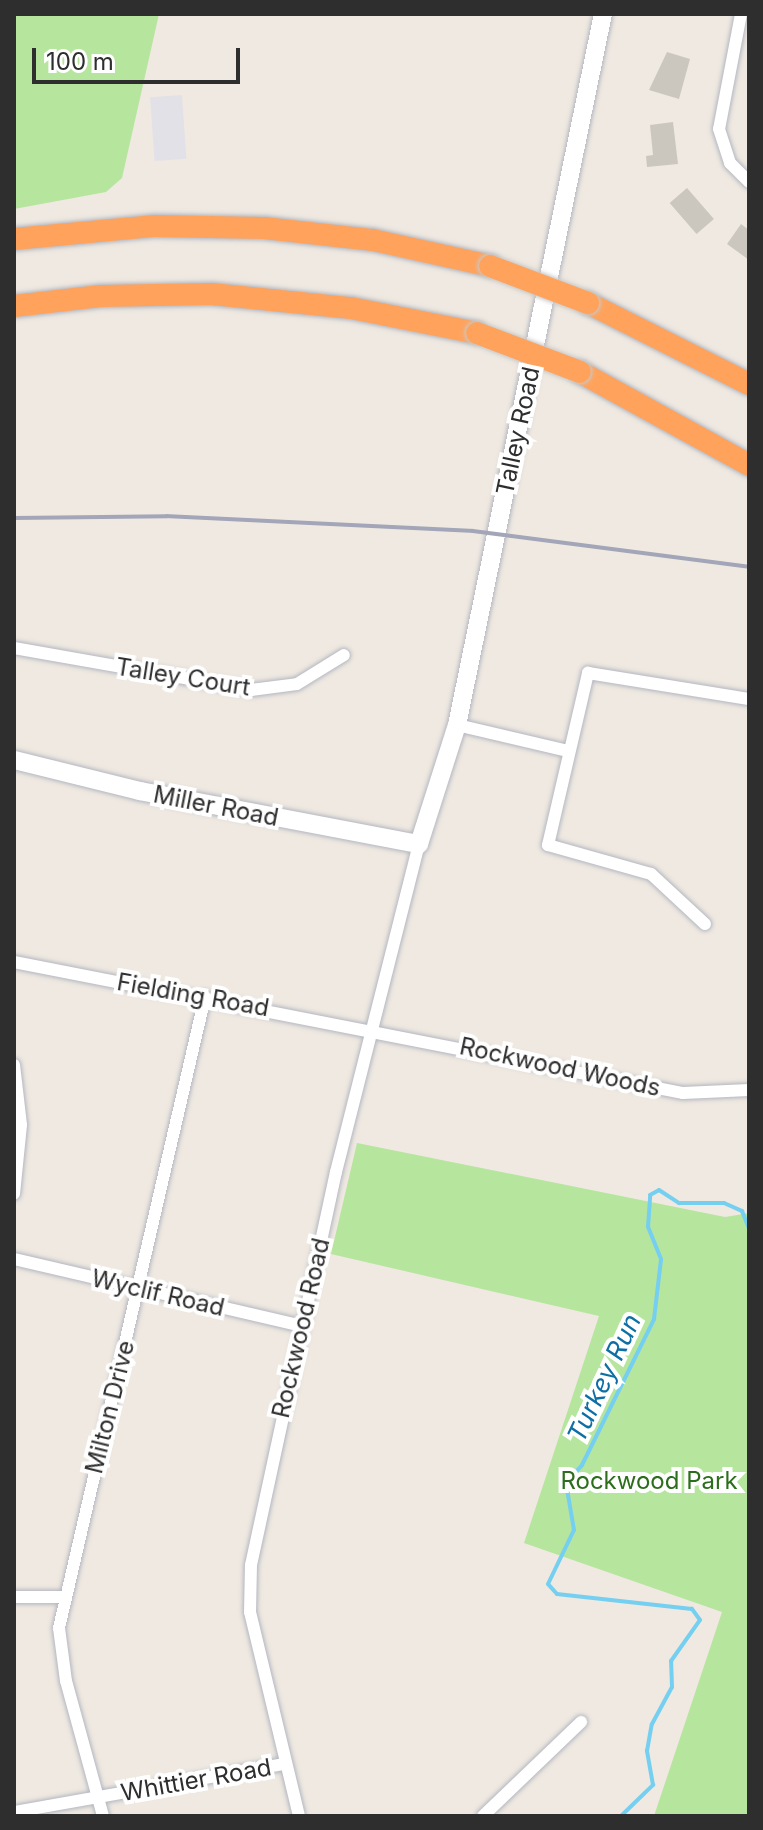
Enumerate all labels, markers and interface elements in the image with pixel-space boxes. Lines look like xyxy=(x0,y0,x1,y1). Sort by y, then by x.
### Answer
scale bar xyxy=(36,32,244,82)
text: 100 m xyxy=(46,47,114,76)
street label: Talley Road xyxy=(490,364,546,498)
street label: Talley Court xyxy=(114,652,252,702)
street label: Miller Road xyxy=(151,780,281,832)
street label: Fielding Road xyxy=(115,967,271,1023)
street label: Rockwood Woods xyxy=(457,1032,663,1102)
street label: Rockwood Road xyxy=(266,1235,336,1421)
street label: Wyclif Road xyxy=(89,1264,227,1322)
water label: Turkey Run xyxy=(561,1309,647,1447)
street label: Milton Drive xyxy=(80,1337,140,1477)
park label: Rockwood Park xyxy=(560,1467,738,1495)
street label: Whittier Road xyxy=(119,1753,273,1807)

